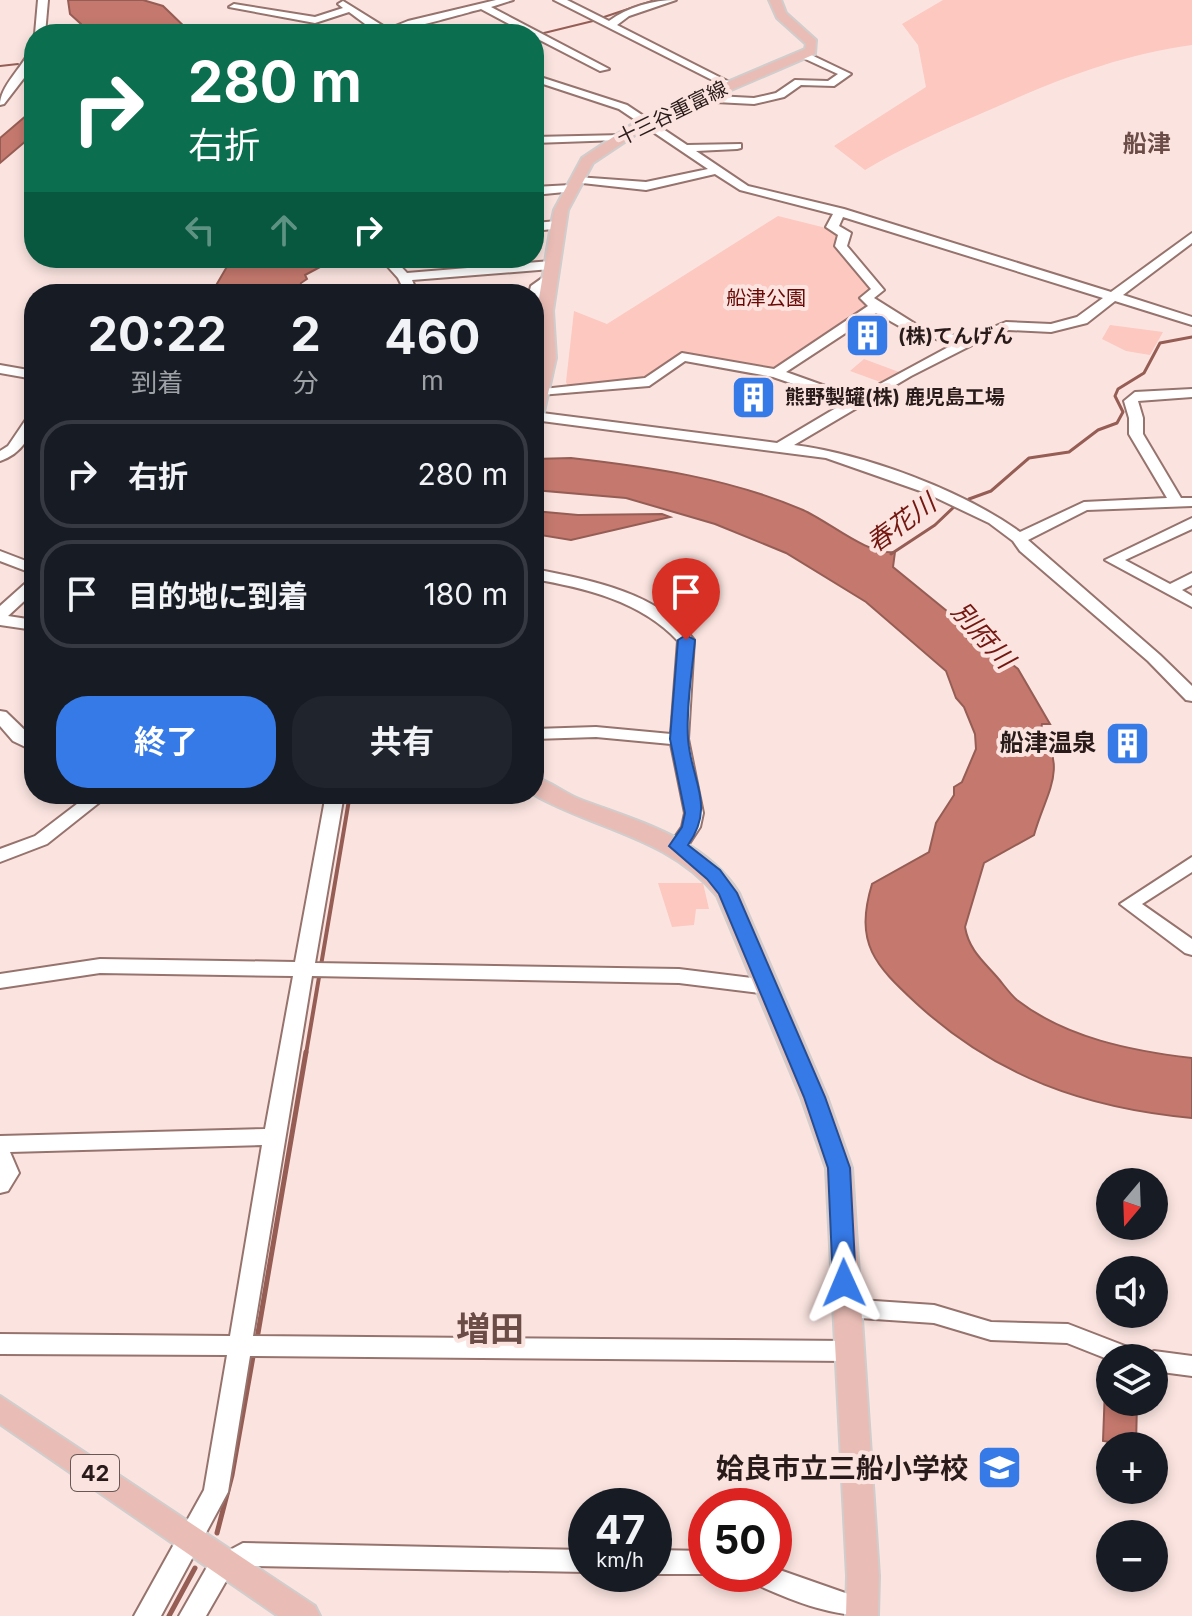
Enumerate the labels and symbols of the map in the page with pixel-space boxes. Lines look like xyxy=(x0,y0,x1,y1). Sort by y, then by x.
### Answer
street label: 十三谷重富線 xyxy=(613,76,731,150)
district label: 船津 xyxy=(1123,129,1171,158)
park label: 船津公園 xyxy=(726,286,806,310)
building icon: (株)てんげん xyxy=(843,312,891,360)
place label: (株)てんげん xyxy=(898,324,1013,348)
building icon: 熊野製罐(株) 鹿児島工場 xyxy=(730,373,778,421)
place label: 熊野製罐(株) 鹿児島工場 xyxy=(785,385,1005,409)
water label: 春花川 xyxy=(860,485,944,558)
pin xyxy=(652,558,720,640)
water label: 別府川 xyxy=(946,595,1023,676)
building icon: 船津温泉 xyxy=(1103,719,1151,767)
place label: 船津温泉 xyxy=(1000,728,1096,757)
north arrow xyxy=(1096,1168,1168,1240)
position arrow xyxy=(802,1241,886,1325)
district label: 増田 xyxy=(456,1308,524,1349)
school or university icon: 姶良市立三船小学校 xyxy=(975,1444,1023,1492)
place label: 姶良市立三船小学校 xyxy=(716,1451,968,1485)
road number: 42 xyxy=(71,1455,119,1491)
speed limit sign: 50 xyxy=(688,1488,792,1592)

